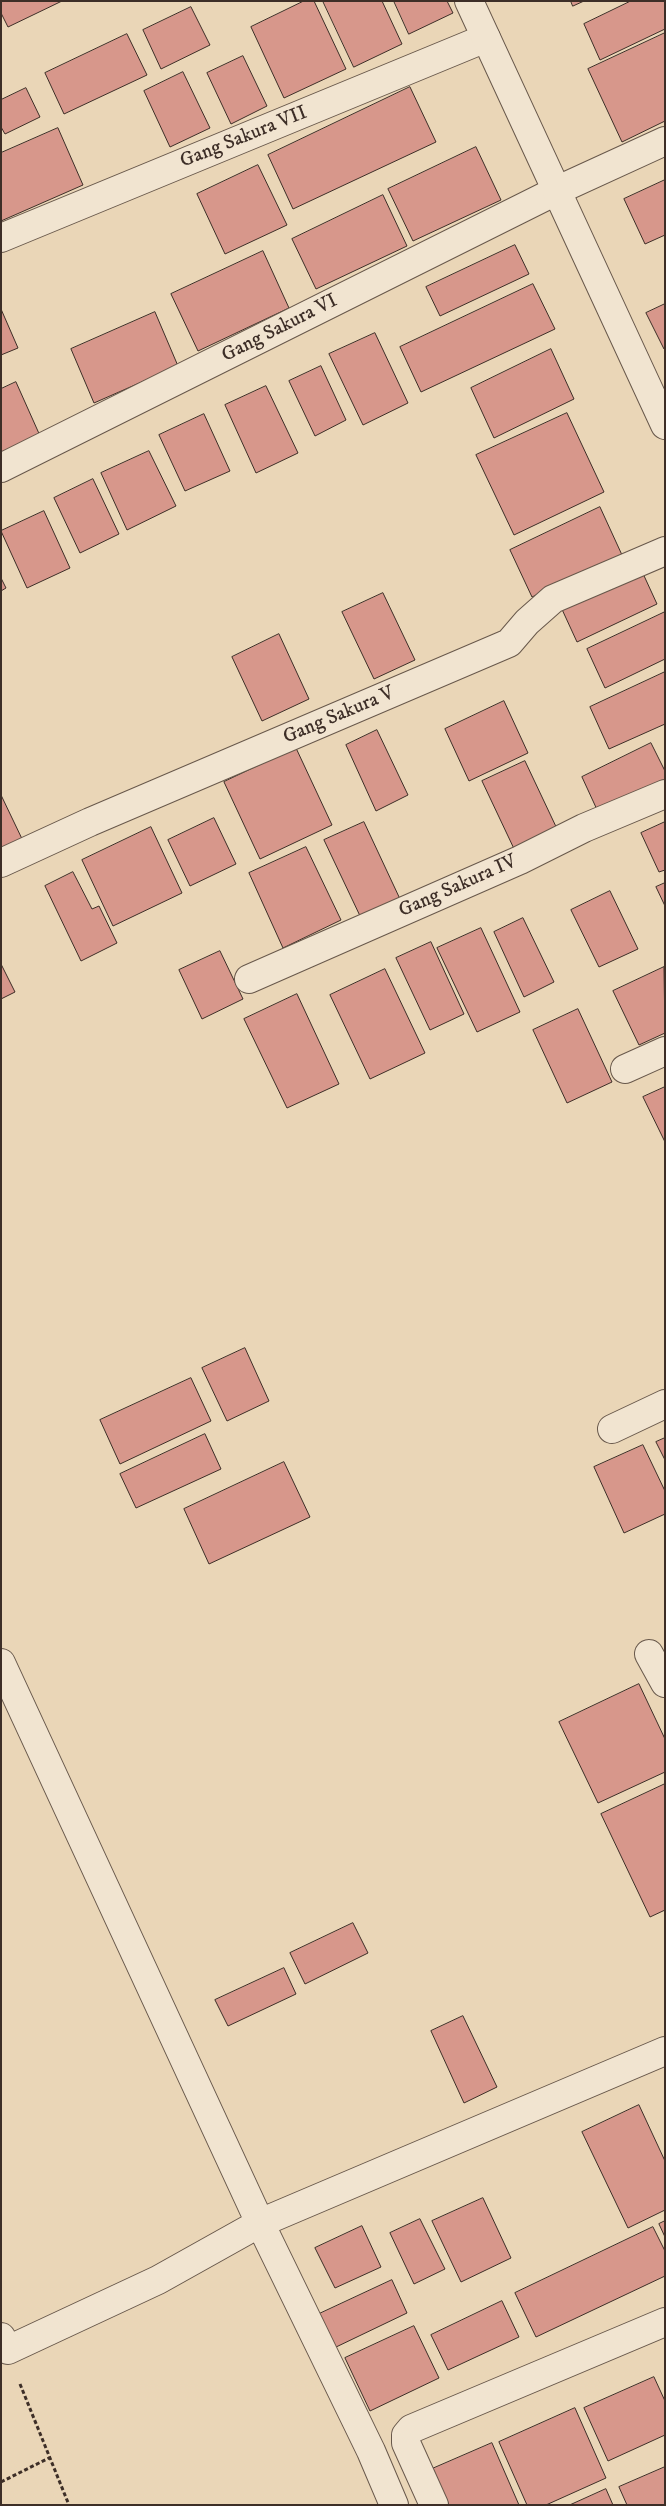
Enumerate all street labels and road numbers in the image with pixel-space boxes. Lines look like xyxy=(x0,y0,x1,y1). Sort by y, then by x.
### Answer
street label: Gang Sakura VII xyxy=(177,102,311,174)
street label: Gang Sakura VI xyxy=(218,290,342,368)
street label: Gang Sakura V xyxy=(280,682,398,750)
street label: Gang Sakura IV xyxy=(395,850,521,924)

